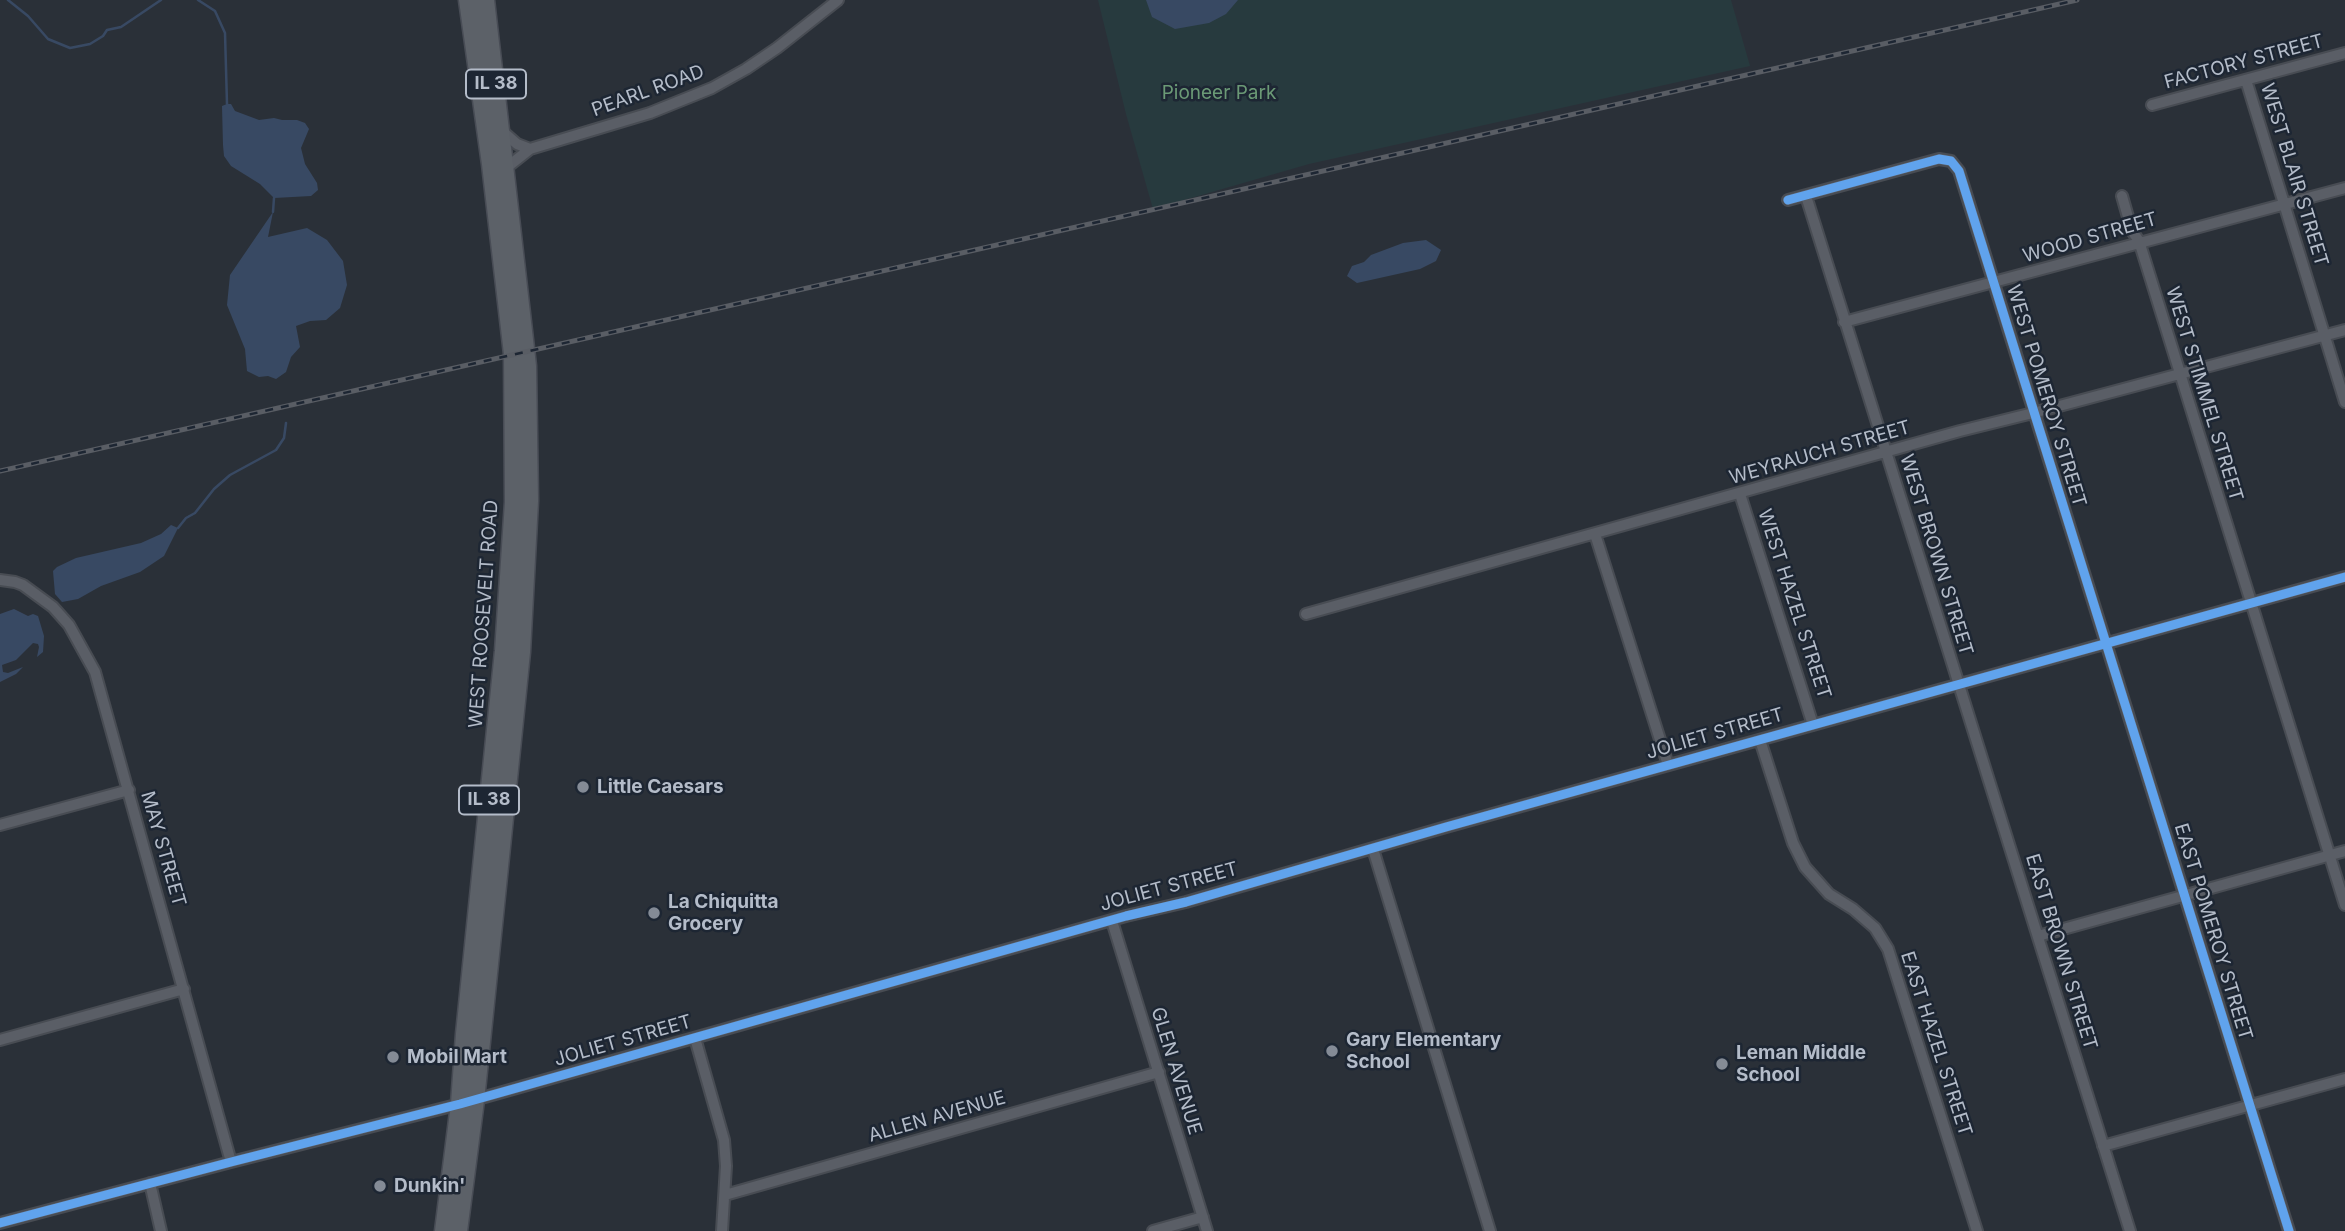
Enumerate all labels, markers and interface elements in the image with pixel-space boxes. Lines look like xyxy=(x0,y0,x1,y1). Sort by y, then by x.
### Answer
street label: FACTORY STREET xyxy=(2162,30,2326,94)
street label: PEARL ROAD xyxy=(589,60,707,122)
road number: IL 38 xyxy=(466,70,526,98)
street label: WEST BLAIR STREET xyxy=(2255,80,2333,270)
park label: Pioneer Park xyxy=(1162,82,1276,104)
street label: WOOD STREET xyxy=(2020,208,2160,268)
street label: WEST POMEROY STREET xyxy=(2001,282,2091,510)
street label: WEST STIMMEL STREET xyxy=(2160,284,2248,504)
street label: WEYRAUCH STREET xyxy=(1727,416,1913,490)
street label: WEST BROWN STREET xyxy=(1895,452,1977,658)
street label: WEST ROOSEVELT ROAD xyxy=(465,499,503,729)
street label: WEST HAZEL STREET xyxy=(1753,506,1835,702)
street label: JOLIET STREET xyxy=(1644,703,1786,765)
place label: Little Caesars xyxy=(597,776,724,798)
marker: Little Caesars xyxy=(575,779,591,795)
road number: IL 38 xyxy=(459,786,519,814)
street label: MAY STREET xyxy=(136,789,190,909)
street label: EAST POMEROY STREET xyxy=(2169,821,2257,1043)
street label: EAST BROWN STREET xyxy=(2020,851,2102,1053)
street label: JOLIET STREET xyxy=(1097,858,1241,916)
place label: La Chiquitta Grocery xyxy=(668,891,779,935)
marker: La Chiquitta Grocery xyxy=(646,905,662,921)
street label: EAST HAZEL STREET xyxy=(1895,949,1977,1139)
street label: GLEN AVENUE xyxy=(1146,1004,1206,1138)
street label: JOLIET STREET xyxy=(552,1010,694,1072)
place label: Gary Elementary School xyxy=(1346,1029,1501,1073)
place label: Leman Middle School xyxy=(1736,1042,1866,1086)
marker: Gary Elementary School xyxy=(1324,1043,1340,1059)
place label: Mobil Mart xyxy=(407,1046,507,1068)
marker: Mobil Mart xyxy=(385,1049,401,1065)
marker: Leman Middle School xyxy=(1714,1056,1730,1072)
street label: ALLEN AVENUE xyxy=(866,1086,1008,1148)
place label: Dunkin' xyxy=(394,1175,465,1197)
marker: Dunkin' xyxy=(372,1178,388,1194)

